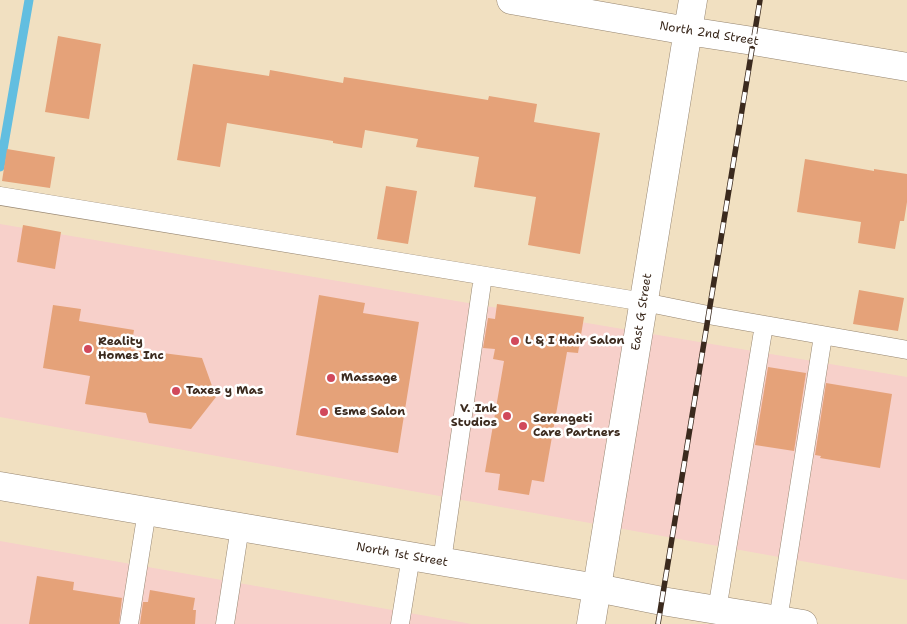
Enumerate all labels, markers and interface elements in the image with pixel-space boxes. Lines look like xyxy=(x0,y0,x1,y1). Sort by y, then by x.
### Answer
street label: North 2nd Street xyxy=(658,19,760,49)
street label: East G Street xyxy=(629,272,655,352)
place label: L & I Hair Salon xyxy=(525,334,625,348)
place label: Reality Homes Inc xyxy=(98,335,164,363)
marker: L & I Hair Salon xyxy=(509,335,521,347)
marker: Reality Homes Inc xyxy=(82,343,94,355)
place label: Massage xyxy=(341,371,397,385)
marker: Massage xyxy=(325,372,337,384)
place label: Taxes y Mas xyxy=(186,384,263,398)
marker: Taxes y Mas xyxy=(170,385,182,397)
place label: V. Ink Studios xyxy=(451,402,497,430)
place label: Esme Salon xyxy=(334,405,405,419)
marker: Esme Salon xyxy=(318,406,330,418)
marker: V. Ink Studios xyxy=(501,410,513,422)
place label: Serengeti Care Partners xyxy=(533,412,620,440)
marker: Serengeti Care Partners xyxy=(517,420,529,432)
street label: North 1st Street xyxy=(355,540,449,570)

